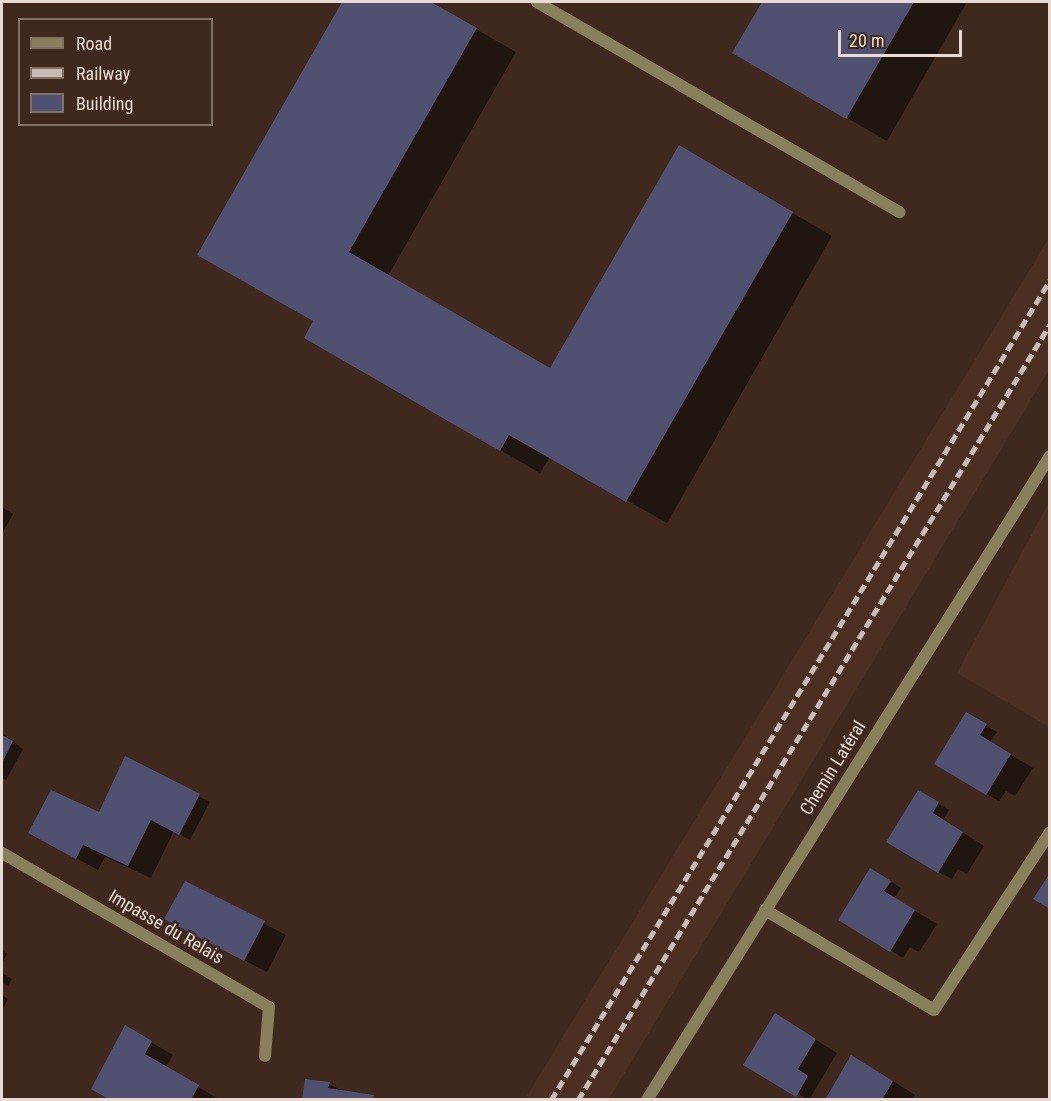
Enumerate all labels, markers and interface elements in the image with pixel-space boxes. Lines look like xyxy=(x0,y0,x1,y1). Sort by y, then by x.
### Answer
legend xyxy=(18,18,213,126)
scale bar xyxy=(841,18,966,56)
text: 20 m xyxy=(849,30,884,51)
text: Road xyxy=(76,33,112,54)
text: Railway xyxy=(76,63,130,84)
text: Building xyxy=(76,93,133,114)
street label: Chemin Latéral xyxy=(796,717,870,819)
street label: Impasse du Relais xyxy=(105,885,227,969)

